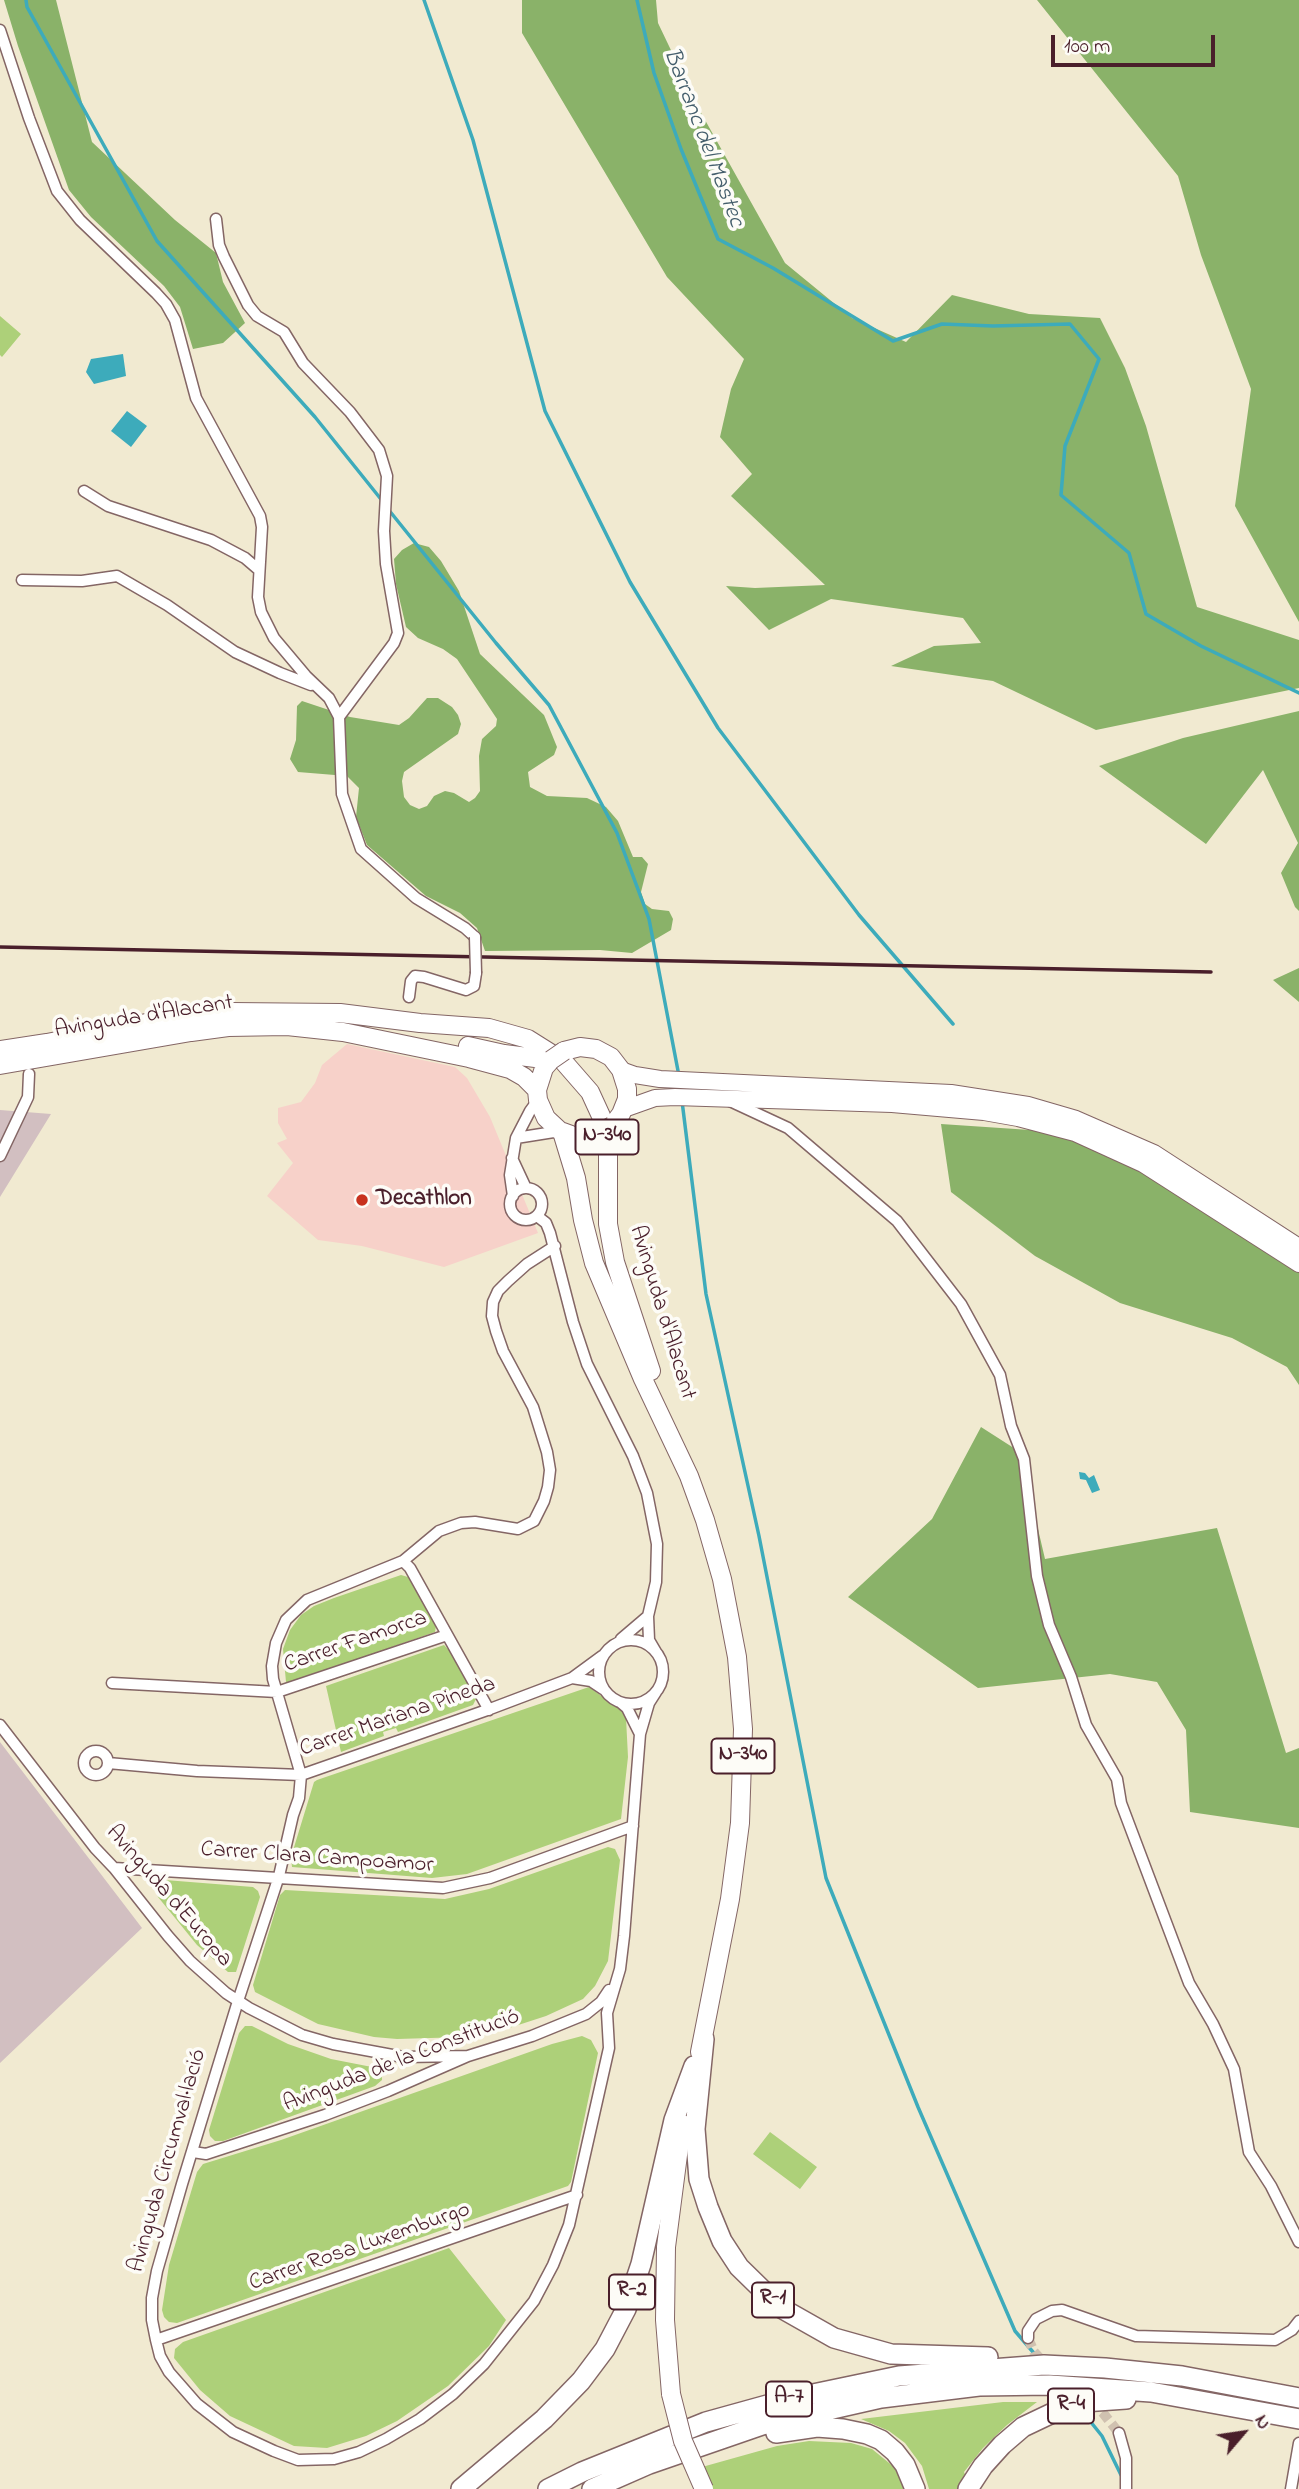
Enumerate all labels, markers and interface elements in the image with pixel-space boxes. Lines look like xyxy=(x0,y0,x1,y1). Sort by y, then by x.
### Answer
scale bar xyxy=(1054,21,1218,65)
text: 100 m xyxy=(1064,32,1110,62)
water label: Barranc del Mastec xyxy=(655,45,749,231)
street label: Avinguda d'Alacant xyxy=(53,990,235,1046)
road number: N-340 xyxy=(576,1120,638,1154)
place label: Decathlon xyxy=(376,1186,472,1214)
marker: Decathlon xyxy=(354,1192,370,1208)
street label: Avinguda d'Alacant xyxy=(621,1223,701,1403)
street label: Carrer Famorca xyxy=(281,1606,431,1680)
street label: Carrer Mariana Pineda xyxy=(297,1672,499,1764)
road number: N-340 xyxy=(712,1738,774,1774)
street label: Avinguda d'Europa xyxy=(99,1820,237,1974)
street label: Carrer Clara Campoamor xyxy=(200,1837,434,1881)
street label: Avinguda de la Constitució xyxy=(280,2004,524,2120)
street label: Avinguda Circumval·lació xyxy=(124,2046,214,2276)
street label: Carrer Rosa Luxemburgo xyxy=(246,2197,474,2299)
road number: R-2 xyxy=(609,2274,655,2310)
road number: R-1 xyxy=(752,2282,794,2318)
road number: A-7 xyxy=(766,2382,812,2416)
road number: R-4 xyxy=(1048,2388,1094,2424)
north arrow xyxy=(1208,2398,1278,2468)
text: N xyxy=(1247,2410,1277,2435)

